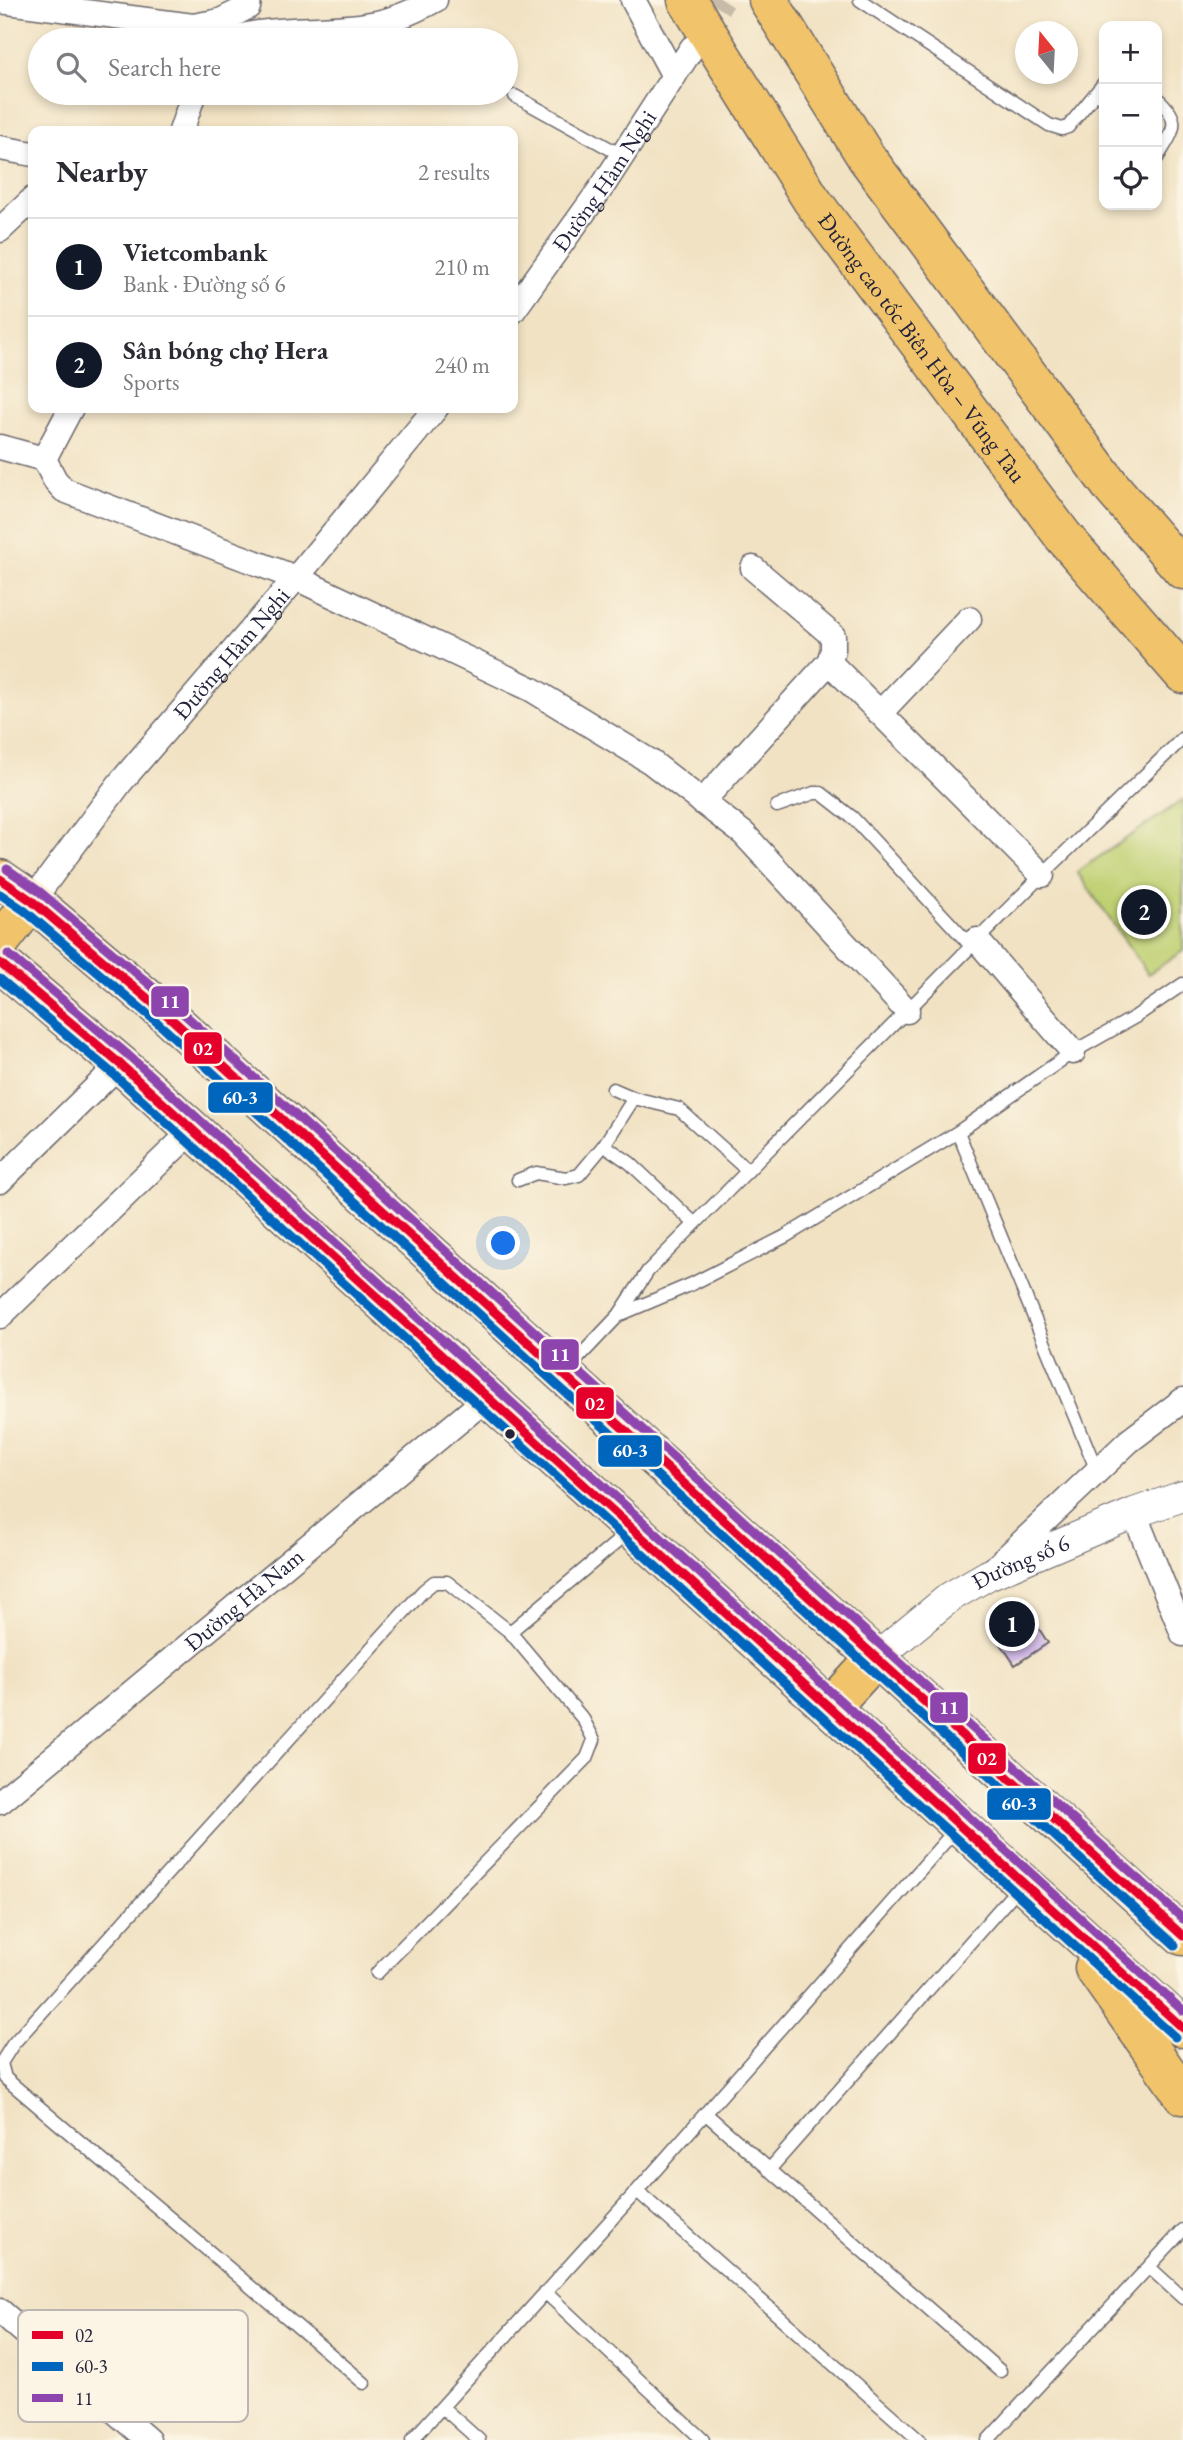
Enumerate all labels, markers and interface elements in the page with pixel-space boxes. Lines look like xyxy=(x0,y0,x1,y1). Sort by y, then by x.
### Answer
north arrow xyxy=(1015,21,1078,84)
map controls xyxy=(1099,21,1162,210)
button: + xyxy=(1099,21,1162,84)
search box xyxy=(28,28,518,105)
icon: search xyxy=(52,48,90,86)
text: Search here xyxy=(108,50,221,84)
button: − xyxy=(1099,84,1162,147)
street label: Đường Hàm Nghi xyxy=(545,104,663,257)
button: locate xyxy=(1099,147,1162,210)
text: Nearby xyxy=(56,152,148,191)
text: 2 results xyxy=(418,157,490,187)
street label: Đường cao tốc Biên Hòa – Vũng Tàu xyxy=(811,207,1033,489)
text: Vietcombank xyxy=(123,235,268,269)
text: 1 xyxy=(73,252,85,282)
text: 210 m xyxy=(434,252,490,282)
text: Bank · Đường số 6 xyxy=(123,269,286,299)
text: Sân bóng chợ Hera xyxy=(123,333,328,367)
text: 2 xyxy=(73,350,85,380)
text: 240 m xyxy=(434,350,490,380)
text: Sports xyxy=(123,367,179,397)
street label: Đường Hàm Nghi xyxy=(166,581,297,726)
pin: 2 xyxy=(1121,886,1167,938)
line badge: 11 xyxy=(150,985,190,1018)
text: 11 xyxy=(160,989,180,1014)
line badge: 02 xyxy=(183,1031,223,1065)
text: 02 xyxy=(193,1036,213,1061)
line badge: 60-3 xyxy=(207,1081,274,1114)
text: 60-3 xyxy=(222,1085,258,1110)
your location xyxy=(486,1226,520,1260)
line badge: 11 xyxy=(540,1338,580,1371)
text: 11 xyxy=(550,1342,570,1367)
line badge: 02 xyxy=(575,1386,615,1420)
text: 02 xyxy=(585,1391,605,1416)
unlabelled marker xyxy=(503,1427,517,1441)
line badge: 60-3 xyxy=(597,1434,663,1468)
text: 60-3 xyxy=(612,1438,648,1463)
street label: Đường số 6 xyxy=(966,1527,1074,1596)
street label: Đường Hà Nam xyxy=(178,1541,310,1658)
pin: 1 xyxy=(989,1598,1035,1650)
line badge: 11 xyxy=(929,1691,969,1724)
text: 11 xyxy=(939,1695,959,1720)
line badge: 02 xyxy=(967,1742,1007,1775)
text: 02 xyxy=(977,1746,997,1771)
line badge: 60-3 xyxy=(986,1787,1052,1821)
text: 60-3 xyxy=(1001,1791,1037,1816)
legend xyxy=(18,2310,248,2422)
text: 02 xyxy=(75,2323,93,2348)
text: 60-3 xyxy=(75,2354,108,2379)
text: 11 xyxy=(75,2386,93,2411)

